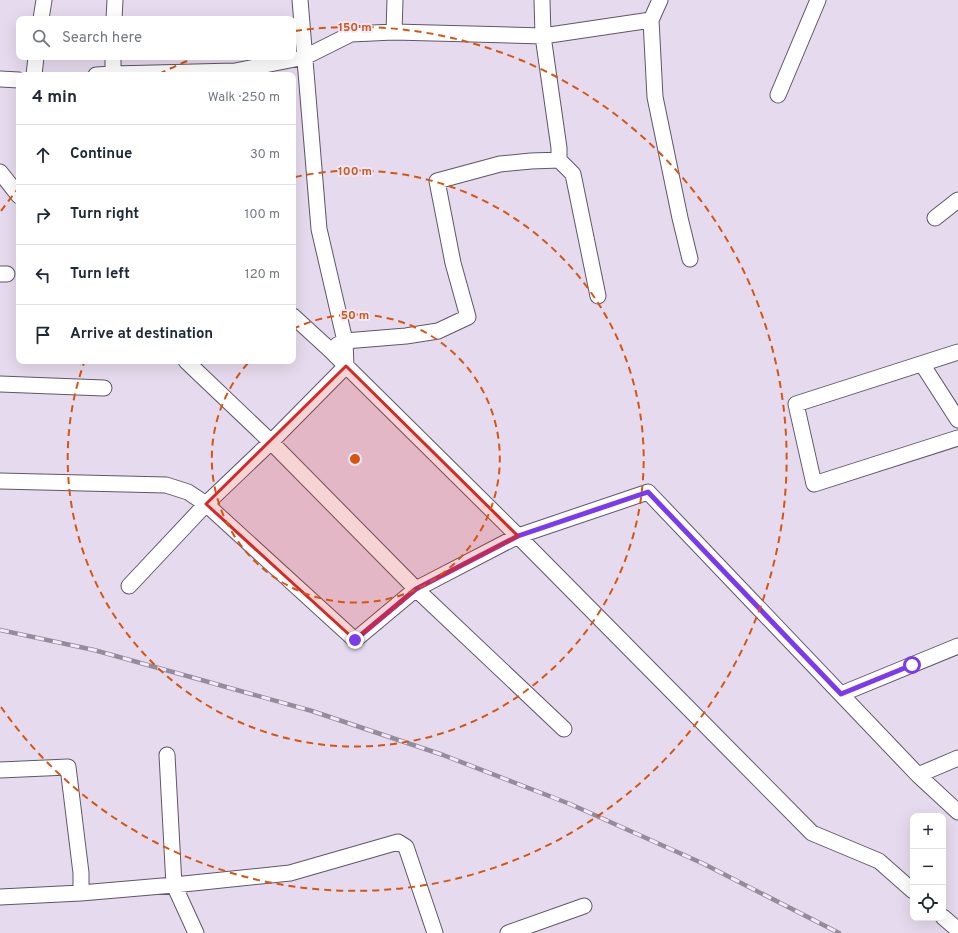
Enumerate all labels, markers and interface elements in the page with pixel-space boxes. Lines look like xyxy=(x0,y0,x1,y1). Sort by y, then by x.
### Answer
search box xyxy=(16,16,296,60)
text: 150 m xyxy=(338,20,372,36)
icon: search xyxy=(30,27,52,49)
text: Search here xyxy=(62,29,142,48)
text: 4 min xyxy=(32,87,77,109)
text: Walk · 250 m xyxy=(208,90,280,106)
icon: ahead xyxy=(32,144,54,166)
text: Continue xyxy=(70,145,132,164)
text: 30 m xyxy=(250,147,280,163)
text: 100 m xyxy=(338,164,372,180)
icon: right xyxy=(32,204,54,226)
text: Turn right xyxy=(70,205,139,224)
text: 100 m xyxy=(244,207,280,223)
icon: left xyxy=(32,264,54,286)
text: Turn left xyxy=(70,265,130,284)
text: 120 m xyxy=(245,267,280,283)
text: 50 m xyxy=(341,308,369,324)
icon: arrive xyxy=(32,324,54,346)
text: Arrive at destination xyxy=(70,325,213,344)
centre of rings xyxy=(348,452,362,466)
route end xyxy=(346,631,364,649)
route start xyxy=(903,656,921,674)
map controls xyxy=(910,813,946,921)
button: + xyxy=(910,813,946,849)
button: − xyxy=(910,849,946,885)
button: locate xyxy=(910,885,946,921)

